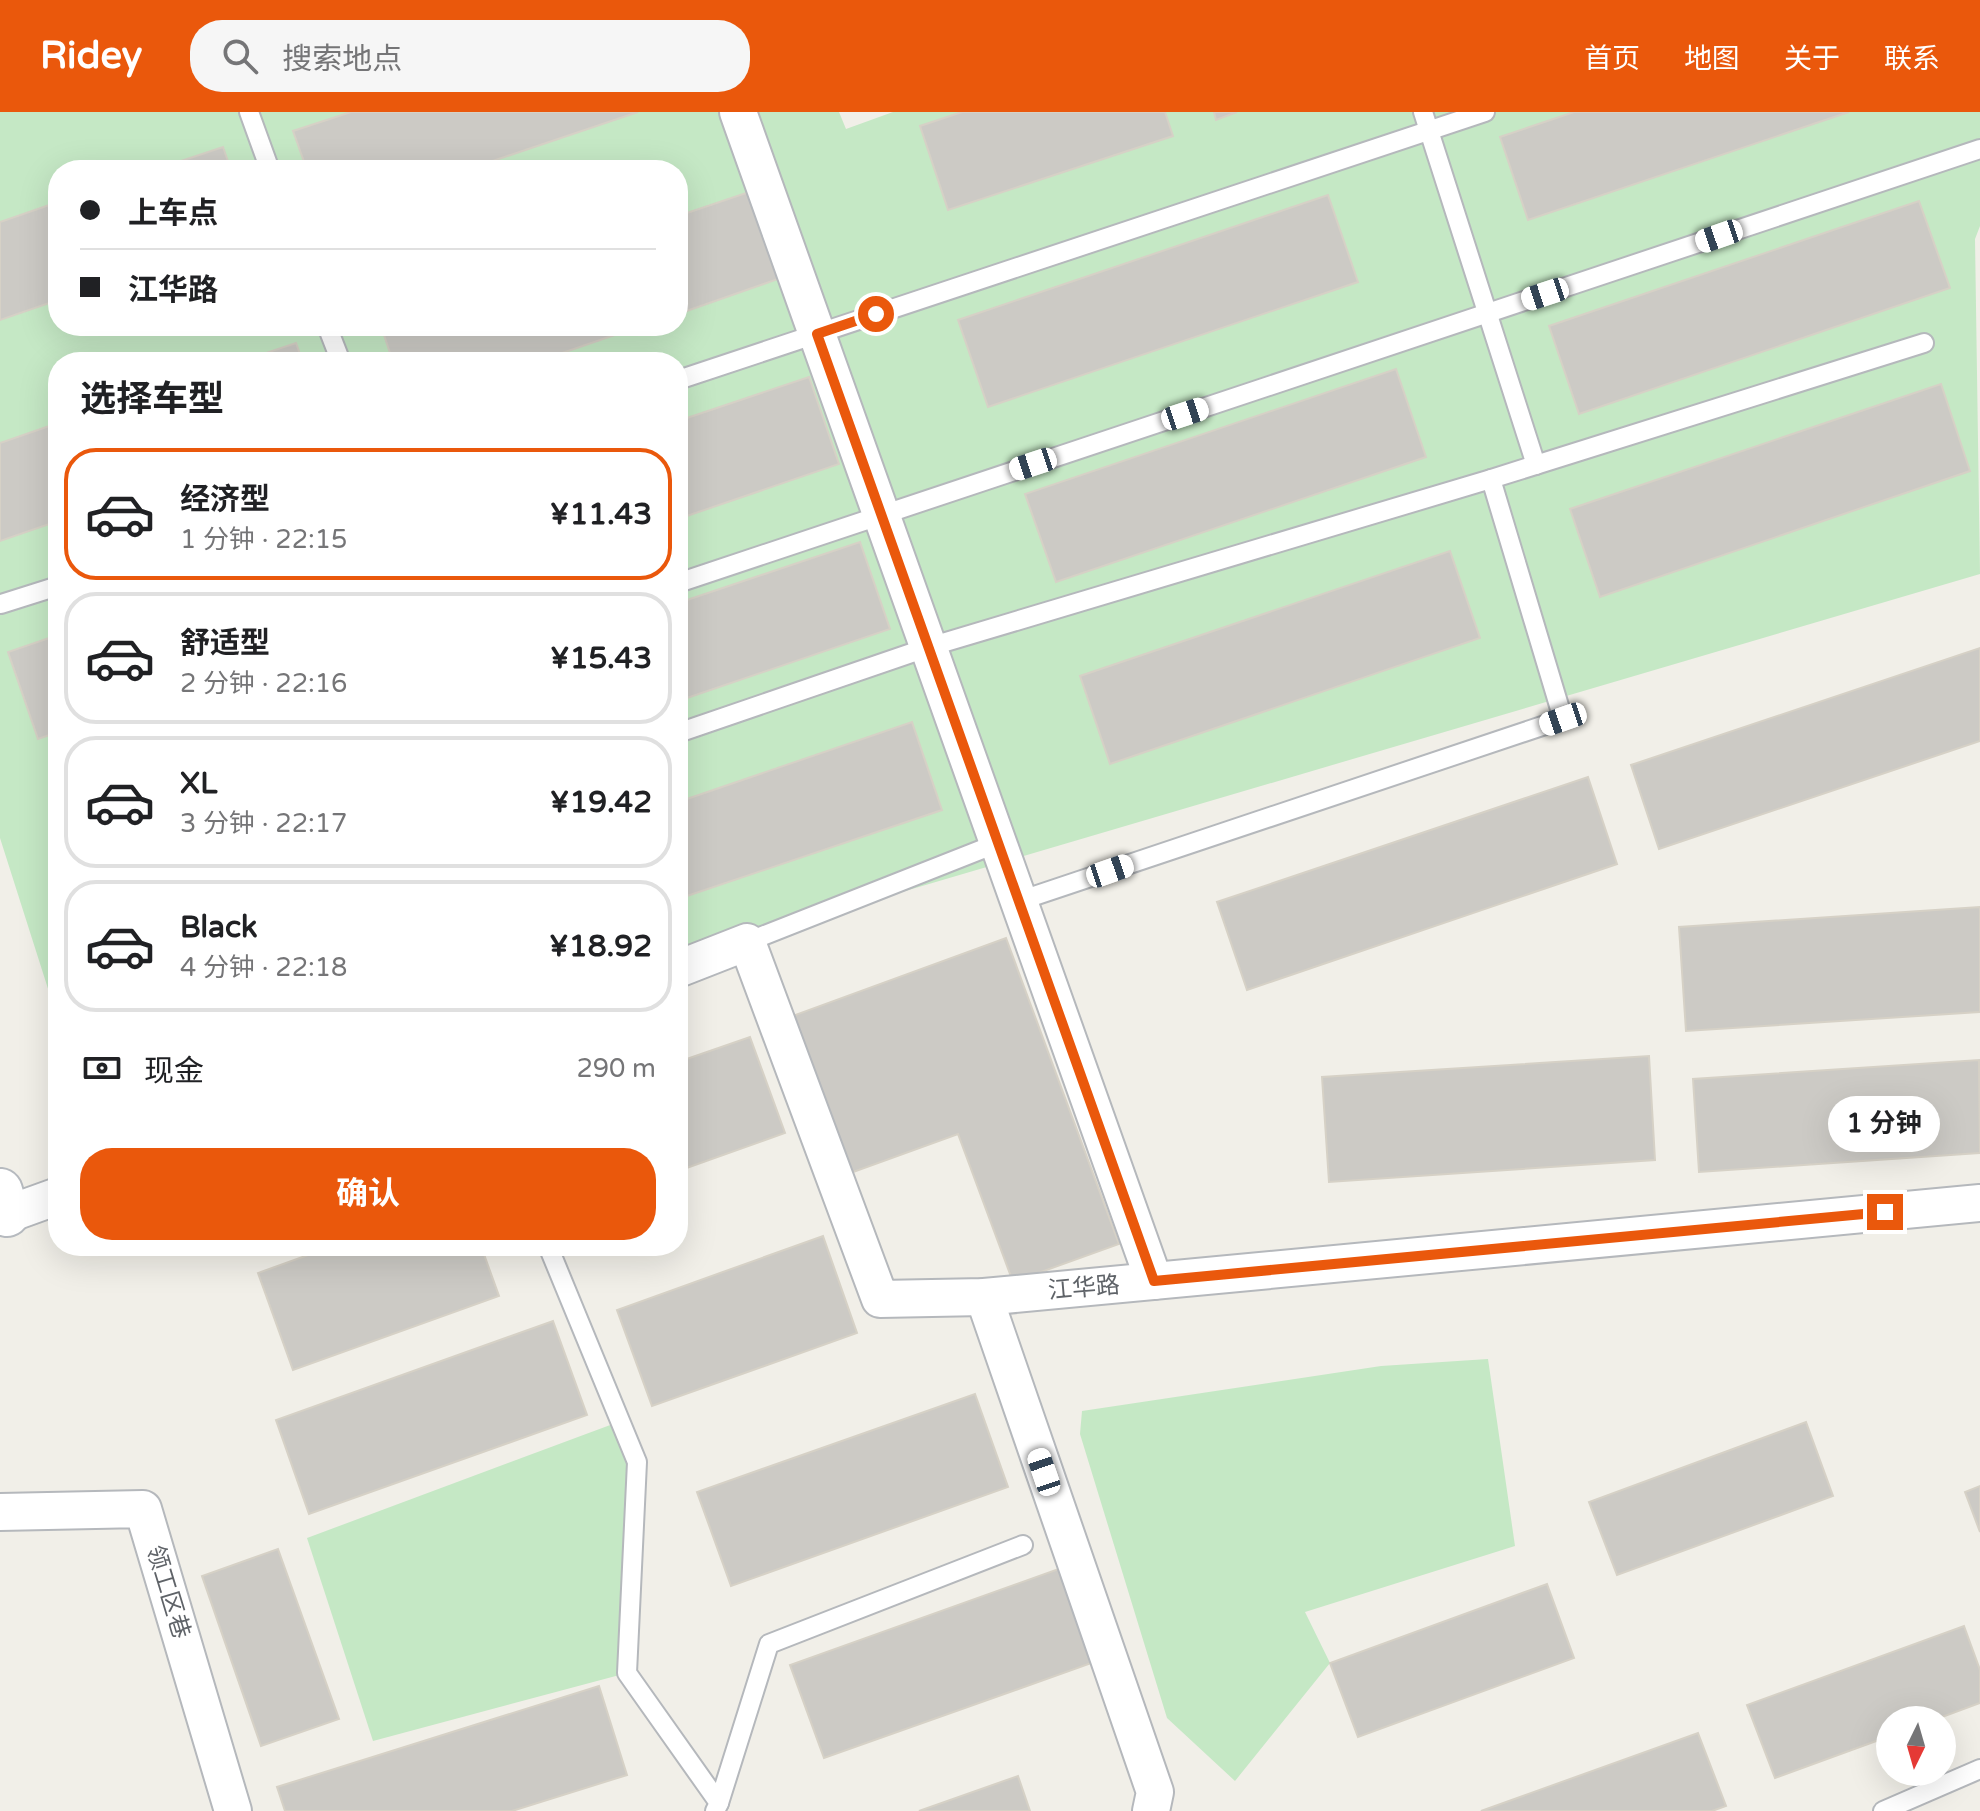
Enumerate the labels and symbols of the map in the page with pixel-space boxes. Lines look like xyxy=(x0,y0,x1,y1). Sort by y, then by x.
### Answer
car xyxy=(1692,217,1746,255)
car xyxy=(1518,275,1572,313)
route start xyxy=(858,296,894,332)
car xyxy=(1158,395,1212,433)
car xyxy=(1006,445,1060,483)
car xyxy=(1536,700,1590,738)
car xyxy=(1083,852,1137,890)
callout: 1 分钟 xyxy=(1829,1096,1941,1152)
route end xyxy=(1867,1194,1903,1230)
street label: 江华路 xyxy=(1047,1270,1121,1306)
car xyxy=(1025,1445,1063,1499)
street label: 领工区巷 xyxy=(140,1542,196,1642)
north arrow xyxy=(1876,1706,1956,1786)

